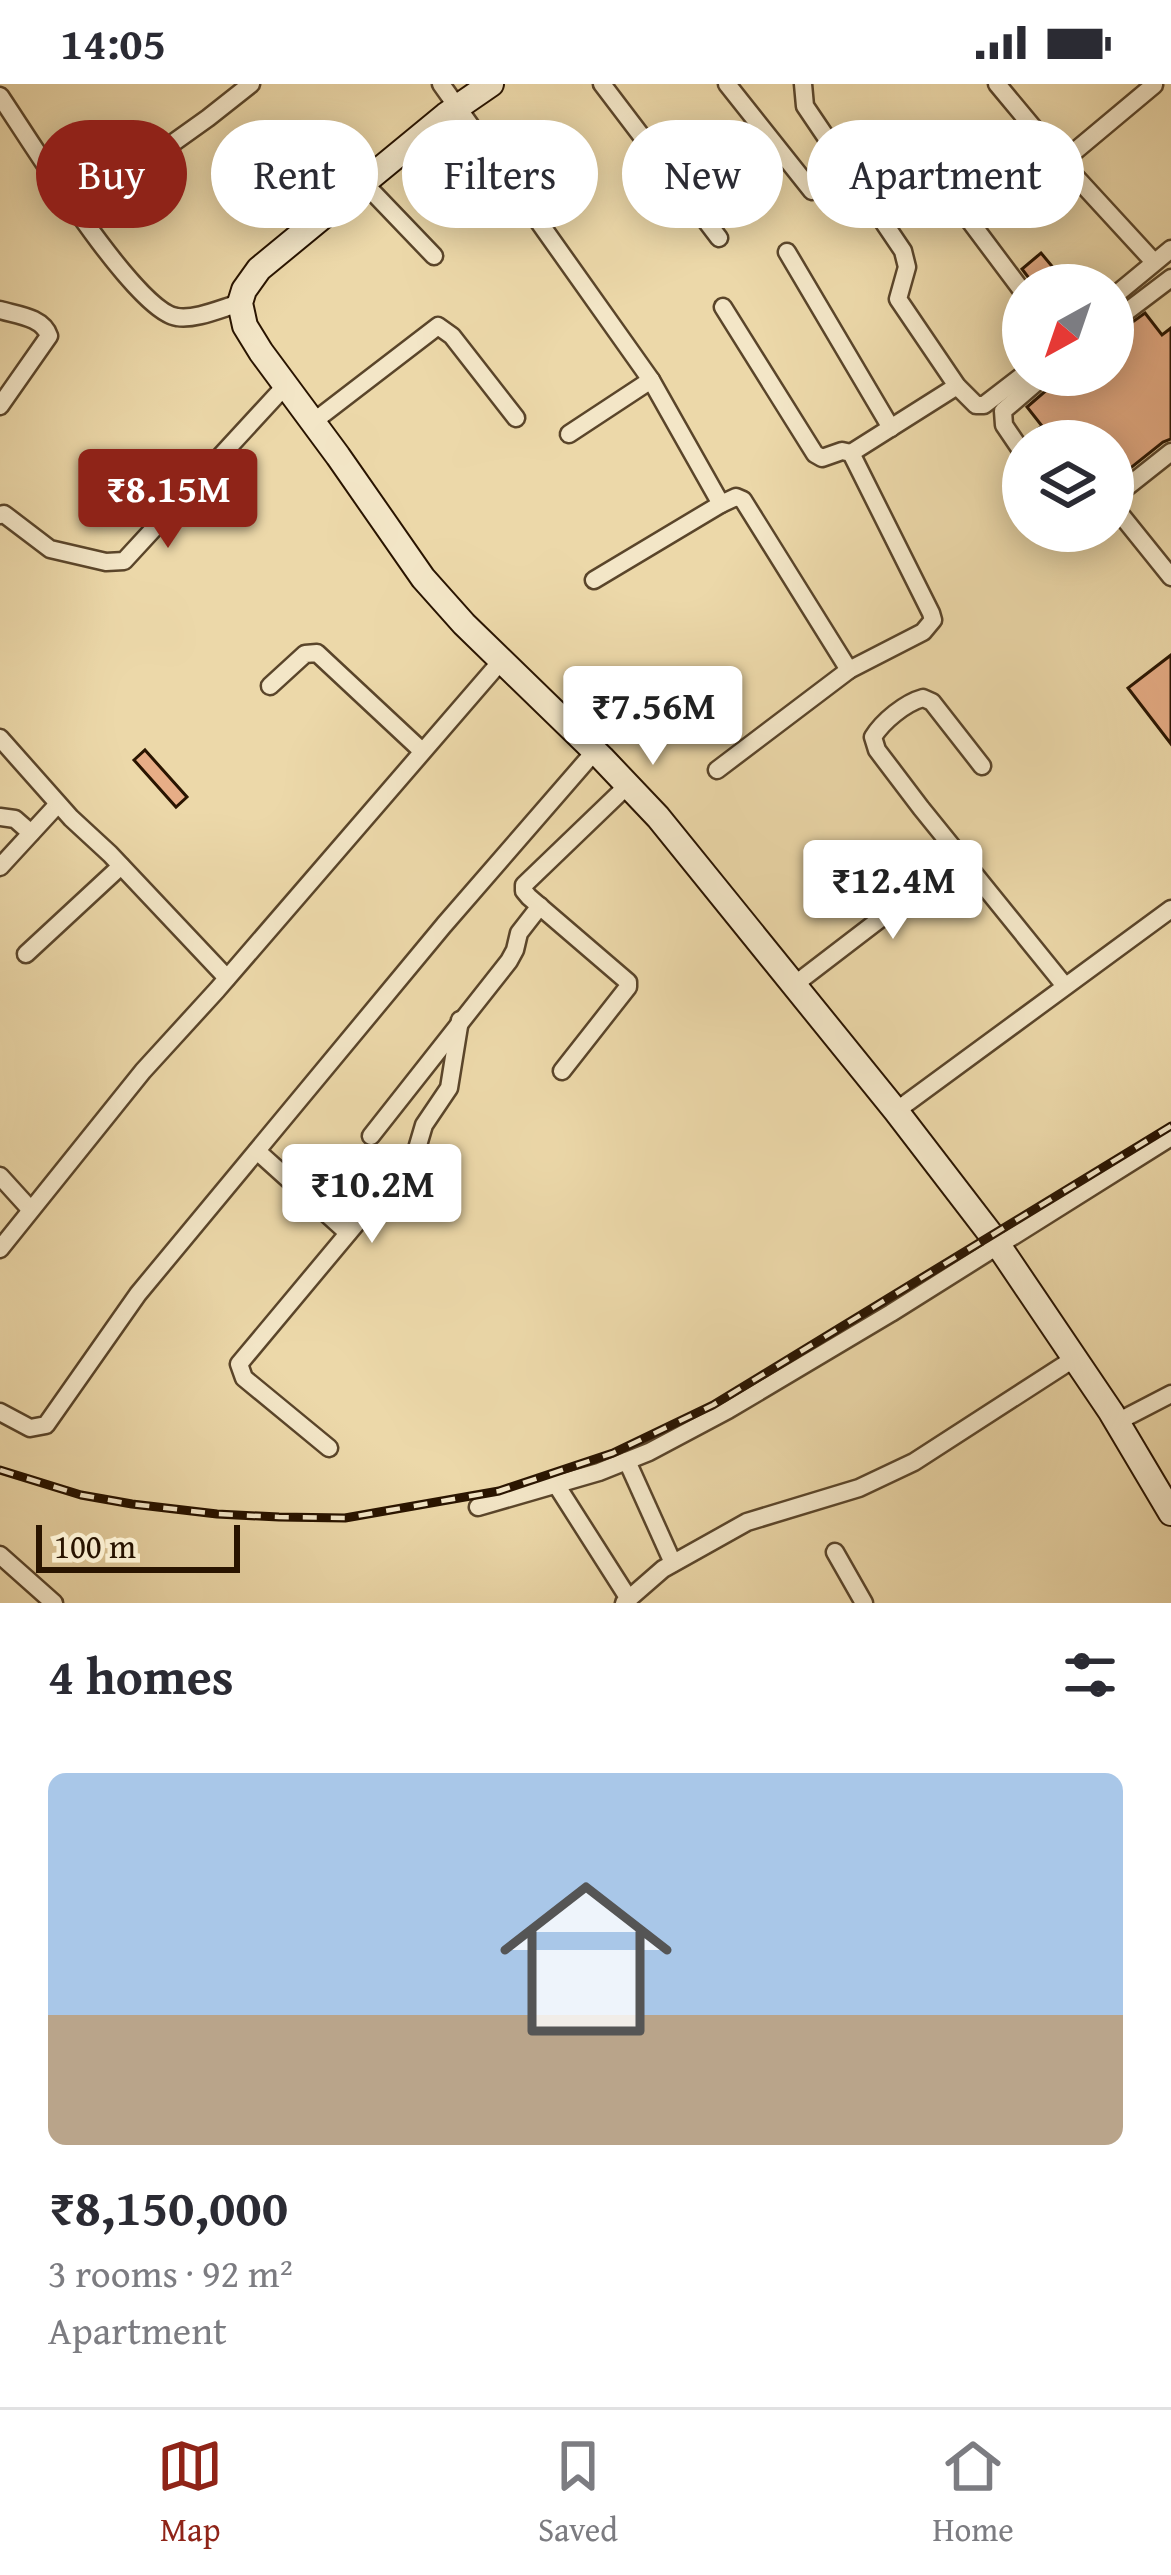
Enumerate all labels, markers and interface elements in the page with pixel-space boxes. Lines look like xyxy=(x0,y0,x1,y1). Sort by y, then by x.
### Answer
text: 14:05 xyxy=(60,10,166,75)
chip: Buy xyxy=(36,120,187,228)
chip: Rent xyxy=(211,120,378,228)
chip: Filters xyxy=(402,120,598,228)
chip: New xyxy=(622,120,783,228)
chip: Apartment xyxy=(807,120,1084,228)
north arrow xyxy=(1002,264,1134,396)
map controls xyxy=(1002,264,1134,552)
button: layers xyxy=(1002,420,1134,552)
pin: ₹8.15M xyxy=(70,449,266,551)
text: ₹8.15M xyxy=(105,459,231,516)
pin: ₹7.56M xyxy=(555,666,751,768)
text: ₹7.56M xyxy=(590,676,716,733)
pin: ₹12.4M xyxy=(795,840,991,942)
text: ₹12.4M xyxy=(830,850,956,907)
pin: ₹10.2M xyxy=(274,1144,470,1246)
text: ₹10.2M xyxy=(309,1154,435,1211)
scale bar xyxy=(36,1519,240,1572)
text: 100 m xyxy=(54,1522,136,1570)
text: 4 homes xyxy=(48,1638,234,1713)
icon: filters xyxy=(1057,1642,1123,1708)
icon: home xyxy=(478,1851,694,2067)
text: ₹8,150,000 xyxy=(48,2169,288,2244)
text: 3 rooms · 92 m² xyxy=(48,2244,293,2301)
text: Apartment xyxy=(48,2301,227,2358)
tab: Map xyxy=(157,2433,223,2553)
tab: Saved xyxy=(538,2433,618,2553)
tab: Home xyxy=(932,2433,1014,2553)

